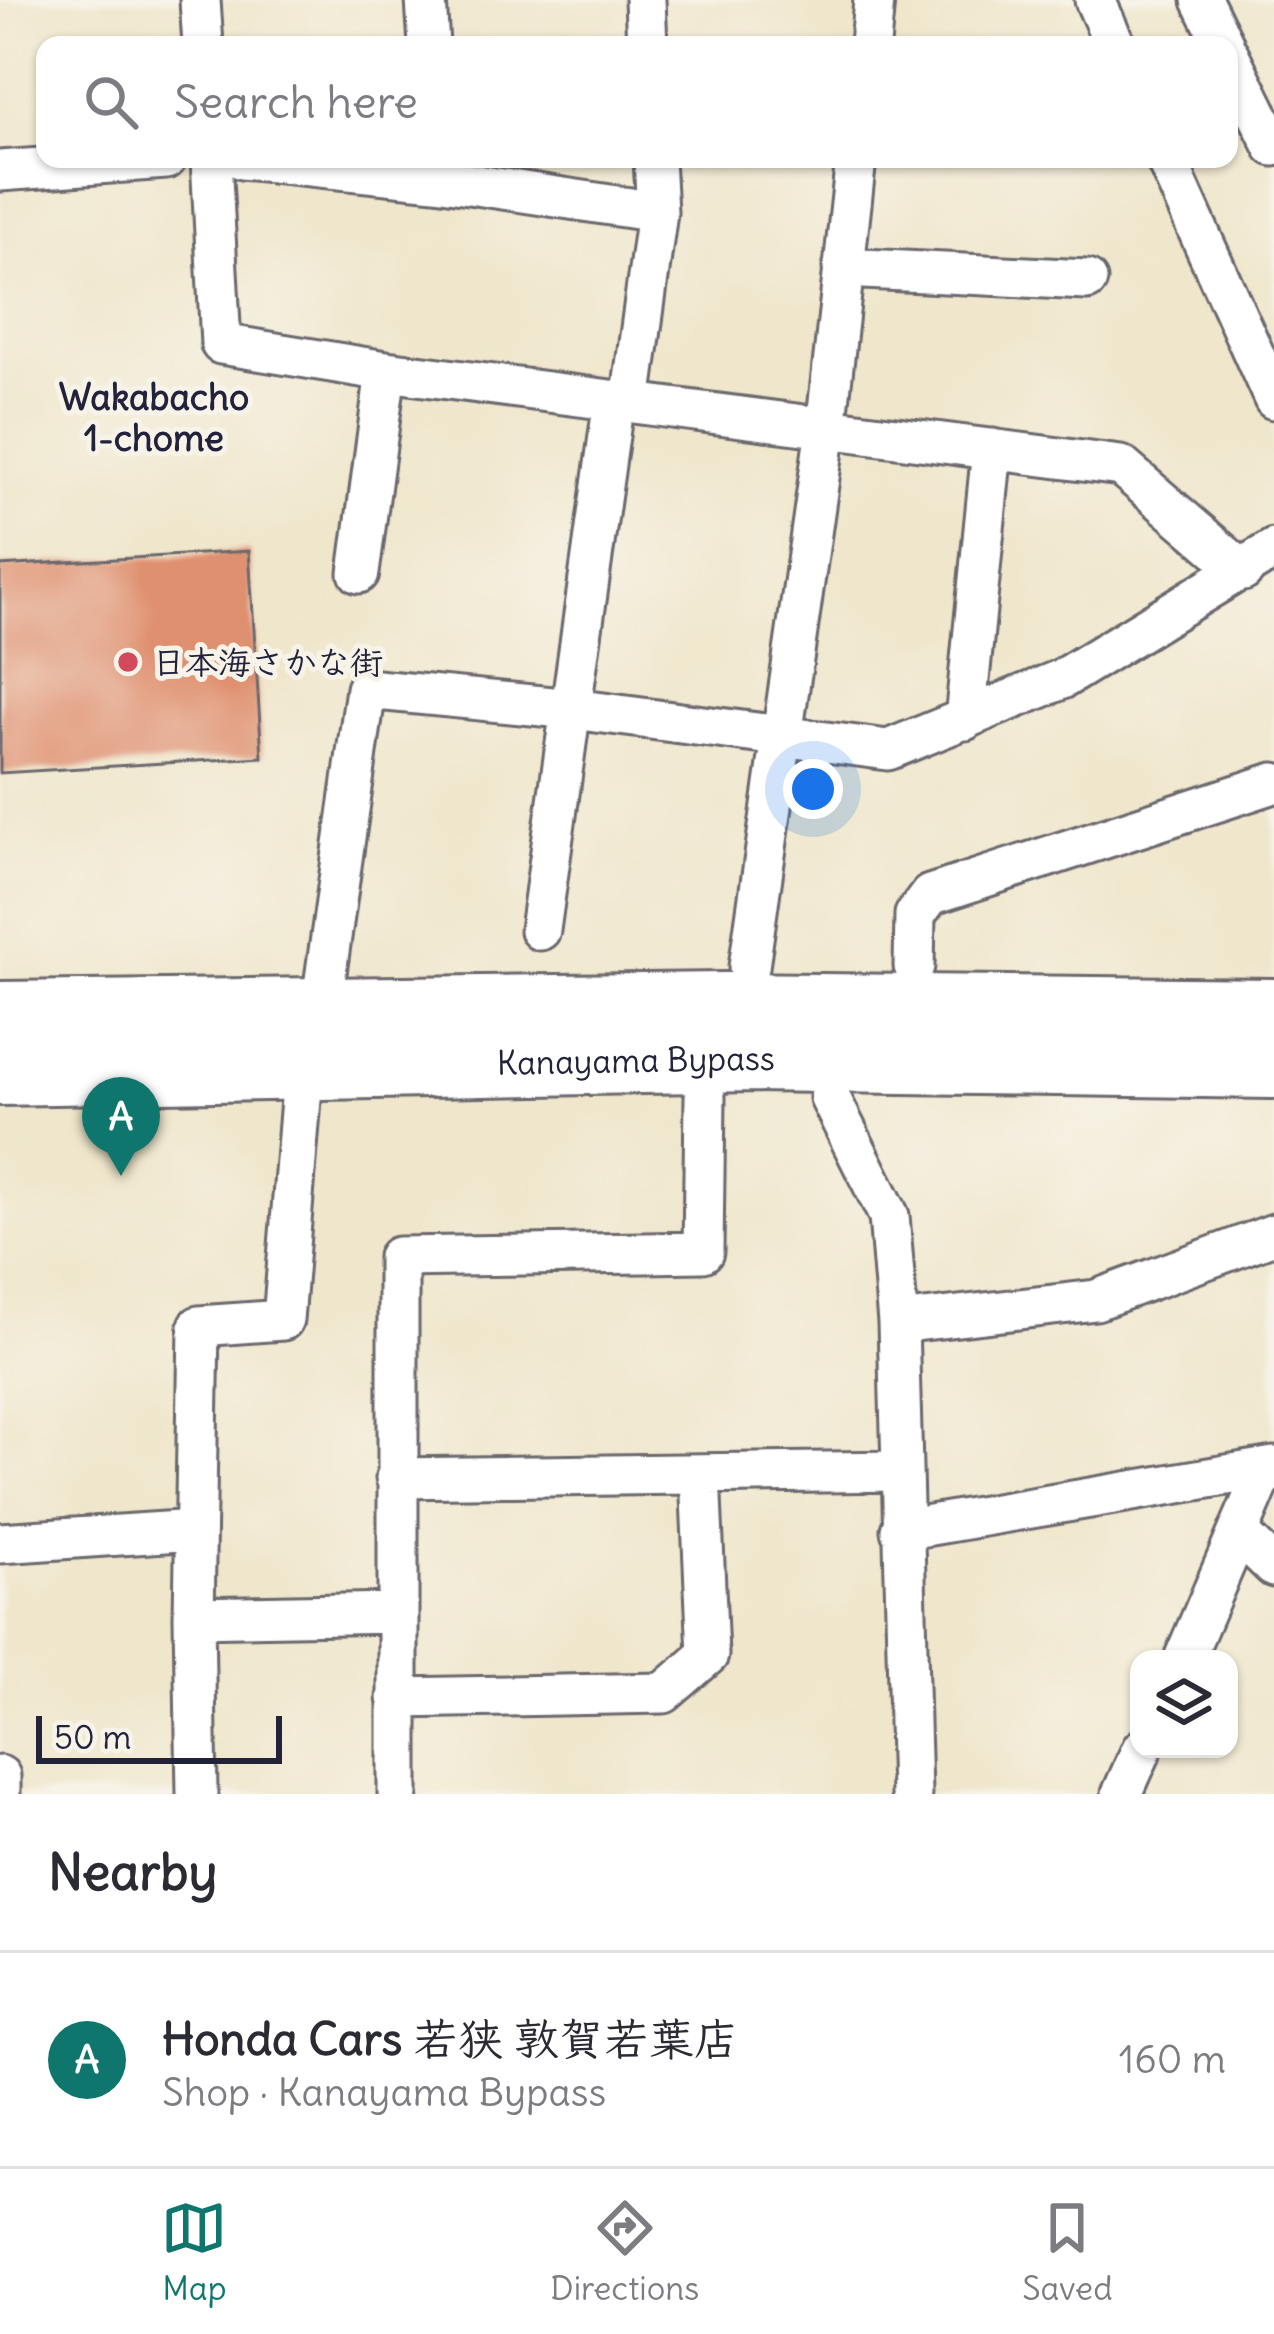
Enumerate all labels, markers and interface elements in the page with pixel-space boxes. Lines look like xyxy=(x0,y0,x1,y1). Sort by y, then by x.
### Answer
search box xyxy=(36,36,1238,168)
icon: search xyxy=(78,69,144,135)
text: Search here xyxy=(174,74,418,130)
district label: Wakabacho 1-chome xyxy=(59,375,249,461)
place label: 日本海さかな街 xyxy=(152,641,383,683)
marker: 日本海さかな街 xyxy=(115,649,141,675)
your location xyxy=(783,759,843,819)
street label: Kanayama Bypass xyxy=(496,1037,775,1084)
pin: A xyxy=(82,1077,160,1176)
map controls xyxy=(1130,1650,1238,1758)
button: layers xyxy=(1130,1650,1238,1758)
scale bar xyxy=(36,1710,282,1763)
text: 50 m xyxy=(54,1716,131,1758)
text: Nearby xyxy=(48,1840,217,1904)
text: Honda Cars 若狭 敦賀若葉店 xyxy=(162,2011,739,2067)
text: A xyxy=(74,2035,100,2084)
text: 160 m xyxy=(1119,2035,1226,2084)
text: Shop · Kanayama Bypass xyxy=(162,2068,606,2117)
tab: Map xyxy=(161,2195,227,2309)
tab: Directions xyxy=(550,2195,699,2309)
tab: Saved xyxy=(1022,2195,1113,2309)

